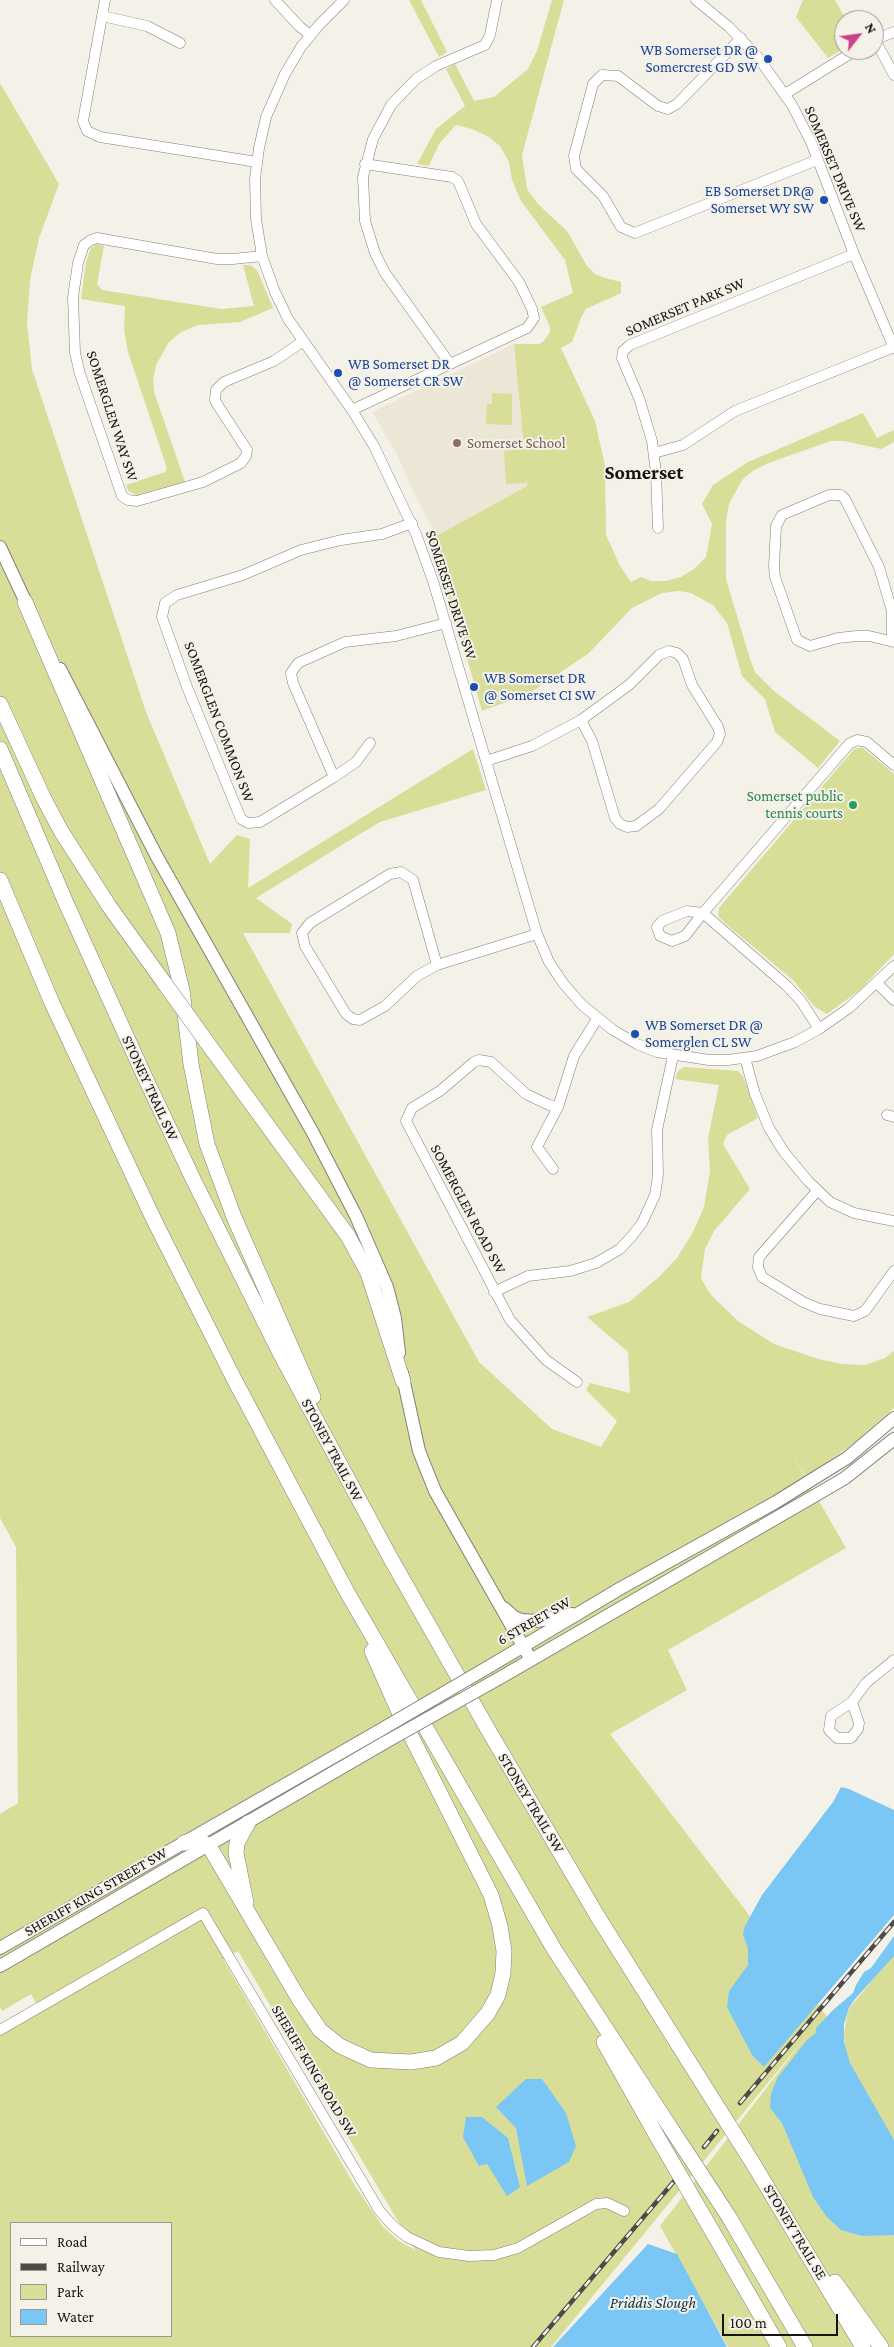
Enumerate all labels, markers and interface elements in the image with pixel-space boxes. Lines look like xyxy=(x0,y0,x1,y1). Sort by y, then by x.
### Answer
north arrow xyxy=(834,10,884,60)
text: N xyxy=(862,20,880,36)
place label: WB Somerset DR @ Somercrest GD SW xyxy=(640,41,758,76)
marker: WB Somerset DR @ Somercrest GD SW xyxy=(762,53,774,65)
street label: SOMERSET DRIVE SW xyxy=(800,103,870,235)
place label: EB Somerset DR@ Somerset WY SW xyxy=(705,182,814,217)
marker: EB Somerset DR@ Somerset WY SW xyxy=(818,194,830,206)
street label: SOMERSET PARK SW xyxy=(623,274,747,340)
street label: SOMERGLEN WAY SW xyxy=(82,348,142,484)
place label: WB Somerset DR @ Somerset CR SW xyxy=(348,355,463,390)
marker: WB Somerset DR @ Somerset CR SW xyxy=(332,367,344,379)
place label: Somerset School xyxy=(467,434,566,452)
marker: Somerset School xyxy=(451,437,463,449)
district label: Somerset xyxy=(604,461,684,485)
street label: SOMERSET DRIVE SW xyxy=(422,528,480,662)
street label: SOMERGLEN COMMON SW xyxy=(180,639,258,805)
place label: WB Somerset DR @ Somerset CI SW xyxy=(484,669,596,704)
marker: WB Somerset DR @ Somerset CI SW xyxy=(468,681,480,693)
place label: Somerset public tennis courts xyxy=(747,787,843,822)
marker: Somerset public tennis courts xyxy=(847,799,859,811)
place label: WB Somerset DR @ Somerglen CL SW xyxy=(645,1016,763,1051)
marker: WB Somerset DR @ Somerglen CL SW xyxy=(629,1028,641,1040)
street label: STONEY TRAIL SW xyxy=(118,1033,182,1143)
street label: SOMERGLEN ROAD SW xyxy=(426,1141,510,1277)
street label: STONEY TRAIL SW xyxy=(297,1396,367,1504)
street label: 6 STREET SW xyxy=(494,1593,574,1649)
street label: STONEY TRAIL SW xyxy=(494,1750,568,1856)
street label: SHERIFF KING STREET SW xyxy=(21,1844,171,1940)
street label: SHERIFF KING ROAD SW xyxy=(267,2002,361,2140)
street label: STONEY TRAIL SE xyxy=(759,2181,831,2283)
legend xyxy=(10,2222,172,2337)
text: Road xyxy=(57,2234,87,2250)
text: Railway xyxy=(57,2259,105,2275)
text: Park xyxy=(57,2284,84,2300)
water label: Priddis Slough xyxy=(610,2293,696,2313)
scale bar xyxy=(724,2304,840,2336)
text: Water xyxy=(57,2309,94,2325)
text: 100 m xyxy=(730,2315,767,2331)

